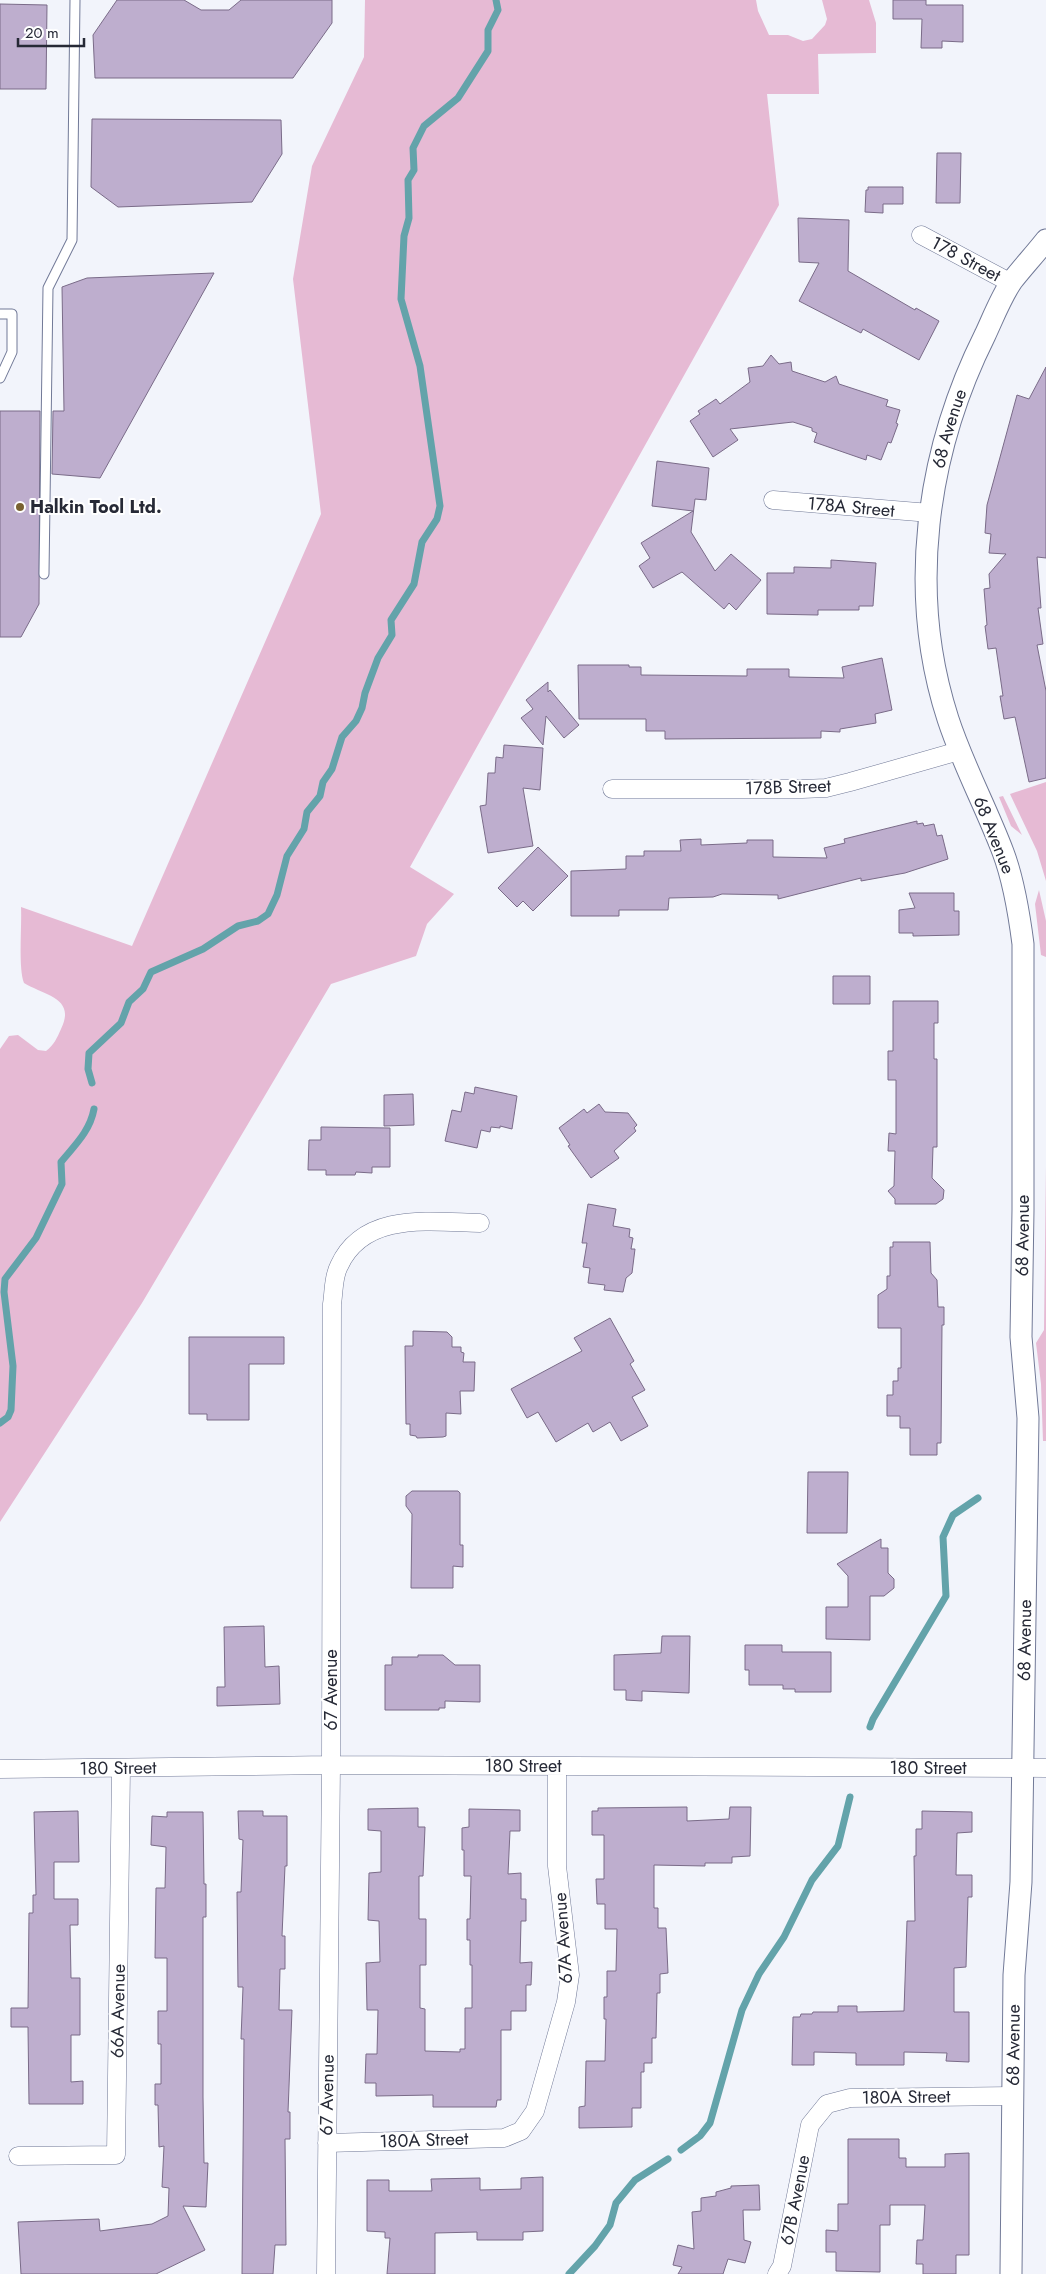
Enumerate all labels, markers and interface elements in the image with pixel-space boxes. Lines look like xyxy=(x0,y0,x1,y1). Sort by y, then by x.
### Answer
scale bar xyxy=(18,15,84,47)
text: 20 m xyxy=(25,22,59,44)
street label: 178 Street xyxy=(926,230,1006,289)
street label: 68 Avenue xyxy=(925,385,973,471)
street label: 178A Street xyxy=(806,490,896,524)
place label: Halkin Tool Ltd. xyxy=(30,494,162,520)
marker: Halkin Tool Ltd. xyxy=(14,501,26,513)
street label: 178B Street xyxy=(745,772,832,801)
street label: 68 Avenue xyxy=(967,792,1021,878)
street label: 68 Avenue xyxy=(1009,1195,1036,1277)
street label: 68 Avenue xyxy=(1011,1599,1038,1681)
street label: 67 Avenue xyxy=(318,1649,344,1731)
street label: 180 Street xyxy=(484,1753,562,1779)
street label: 180 Street xyxy=(79,1754,157,1782)
street label: 180 Street xyxy=(889,1755,967,1781)
street label: 67A Avenue xyxy=(547,1892,579,1984)
street label: 66A Avenue xyxy=(104,1964,132,2058)
street label: 68 Avenue xyxy=(1000,2004,1027,2086)
street label: 67 Avenue xyxy=(313,2054,341,2136)
street label: 180A Street xyxy=(861,2083,951,2111)
street label: 180A Street xyxy=(379,2125,470,2155)
street label: 67B Avenue xyxy=(774,2153,816,2247)

